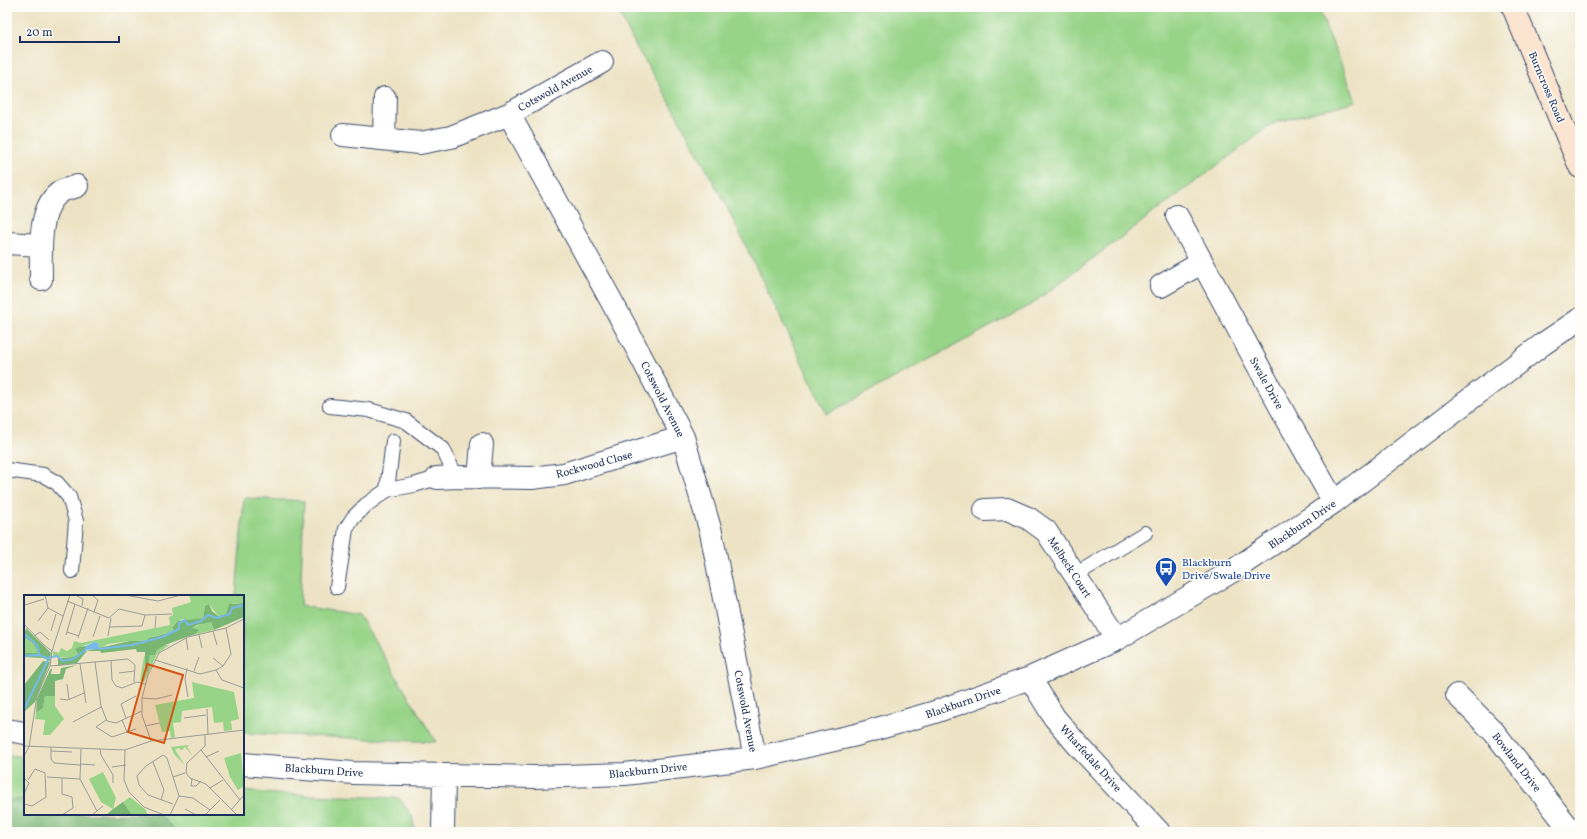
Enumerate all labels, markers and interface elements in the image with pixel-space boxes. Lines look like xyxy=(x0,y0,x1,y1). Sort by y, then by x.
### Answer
scale bar xyxy=(20,18,119,44)
text: 20 m xyxy=(26,25,53,41)
street label: Burncross Road xyxy=(1524,50,1567,126)
street label: Cotswold Avenue xyxy=(516,63,596,116)
street label: Swale Drive xyxy=(1245,355,1286,413)
street label: Cotswold Avenue xyxy=(636,359,687,440)
street label: Rockwood Close xyxy=(555,448,634,483)
street label: Blackburn Drive xyxy=(1266,497,1340,553)
street label: Melbeck Court xyxy=(1043,534,1094,601)
bus stop icon: Blackburn Drive/Swale Drive xyxy=(1153,555,1179,588)
place label: Blackburn Drive/Swale Drive xyxy=(1182,556,1271,584)
inset map xyxy=(24,595,244,815)
street label: Cotswold Avenue xyxy=(729,669,760,754)
street label: Blackburn Drive xyxy=(924,684,1003,723)
street label: Wharfedale Drive xyxy=(1056,722,1124,796)
street label: Bowland Drive xyxy=(1488,730,1544,796)
street label: Blackburn Drive xyxy=(608,760,688,783)
street label: Blackburn Drive xyxy=(284,761,364,782)

